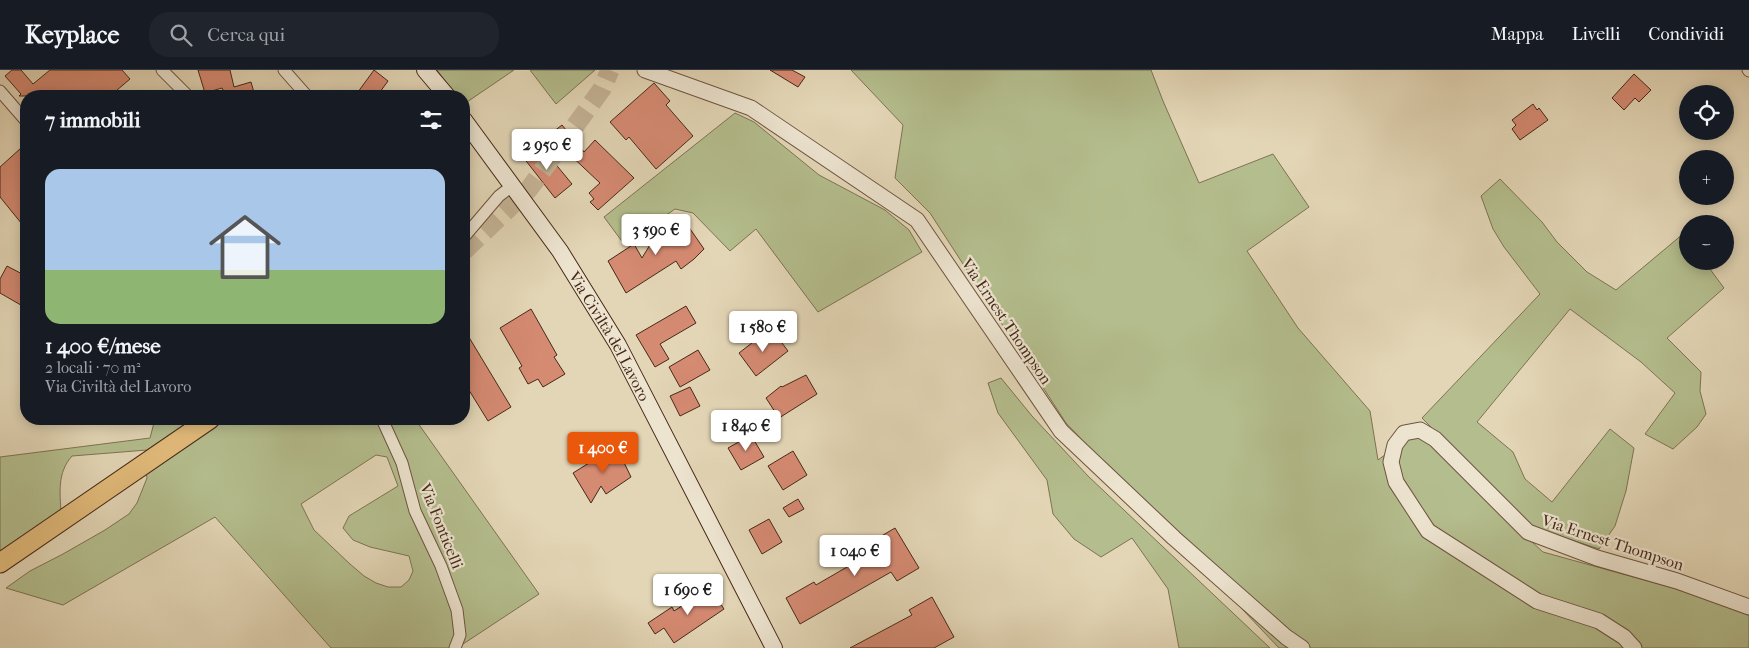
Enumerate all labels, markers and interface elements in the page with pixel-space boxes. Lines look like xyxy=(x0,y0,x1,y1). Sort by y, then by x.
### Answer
search box xyxy=(149,12,499,57)
text: Keyplace xyxy=(25,21,119,49)
icon: search xyxy=(167,21,195,49)
text: Cerca qui xyxy=(207,24,285,46)
text: Mappa xyxy=(1491,24,1544,45)
text: Livelli xyxy=(1572,24,1620,45)
text: Condividi xyxy=(1648,24,1724,45)
map controls xyxy=(1679,85,1734,270)
button: locate xyxy=(1679,85,1734,140)
icon: filters xyxy=(417,106,445,134)
text: 7 immobili xyxy=(45,108,140,132)
pin: 2 950 € xyxy=(501,128,593,171)
text: 2 950 € xyxy=(523,135,571,154)
button: + xyxy=(1679,150,1734,205)
icon: home xyxy=(200,202,290,292)
pin: 3 590 € xyxy=(610,214,702,256)
button: − xyxy=(1679,215,1734,270)
text: 3 590 € xyxy=(632,220,680,239)
street label: Via Ernest Thompson xyxy=(957,254,1056,388)
street label: Via Civiltà del Lavoro xyxy=(564,267,654,404)
pin: 1 580 € xyxy=(717,310,809,353)
text: 1 580 € xyxy=(740,317,786,336)
text: 1 400 €/mese xyxy=(45,334,161,358)
text: 2 locali · 70 m² xyxy=(45,358,141,377)
text: Via Civiltà del Lavoro xyxy=(45,377,191,396)
pin: 1 840 € xyxy=(700,410,792,452)
text: 1 840 € xyxy=(722,416,770,435)
pin: 1 400 € xyxy=(557,432,649,474)
text: 1 400 € xyxy=(578,438,628,457)
street label: Via Fonticelli xyxy=(415,480,467,572)
street label: Via Ernest Thompson xyxy=(1539,510,1687,575)
pin: 1 040 € xyxy=(809,534,901,577)
text: 1 040 € xyxy=(830,541,880,560)
pin: 1 690 € xyxy=(642,574,734,616)
text: 1 690 € xyxy=(664,580,712,599)

